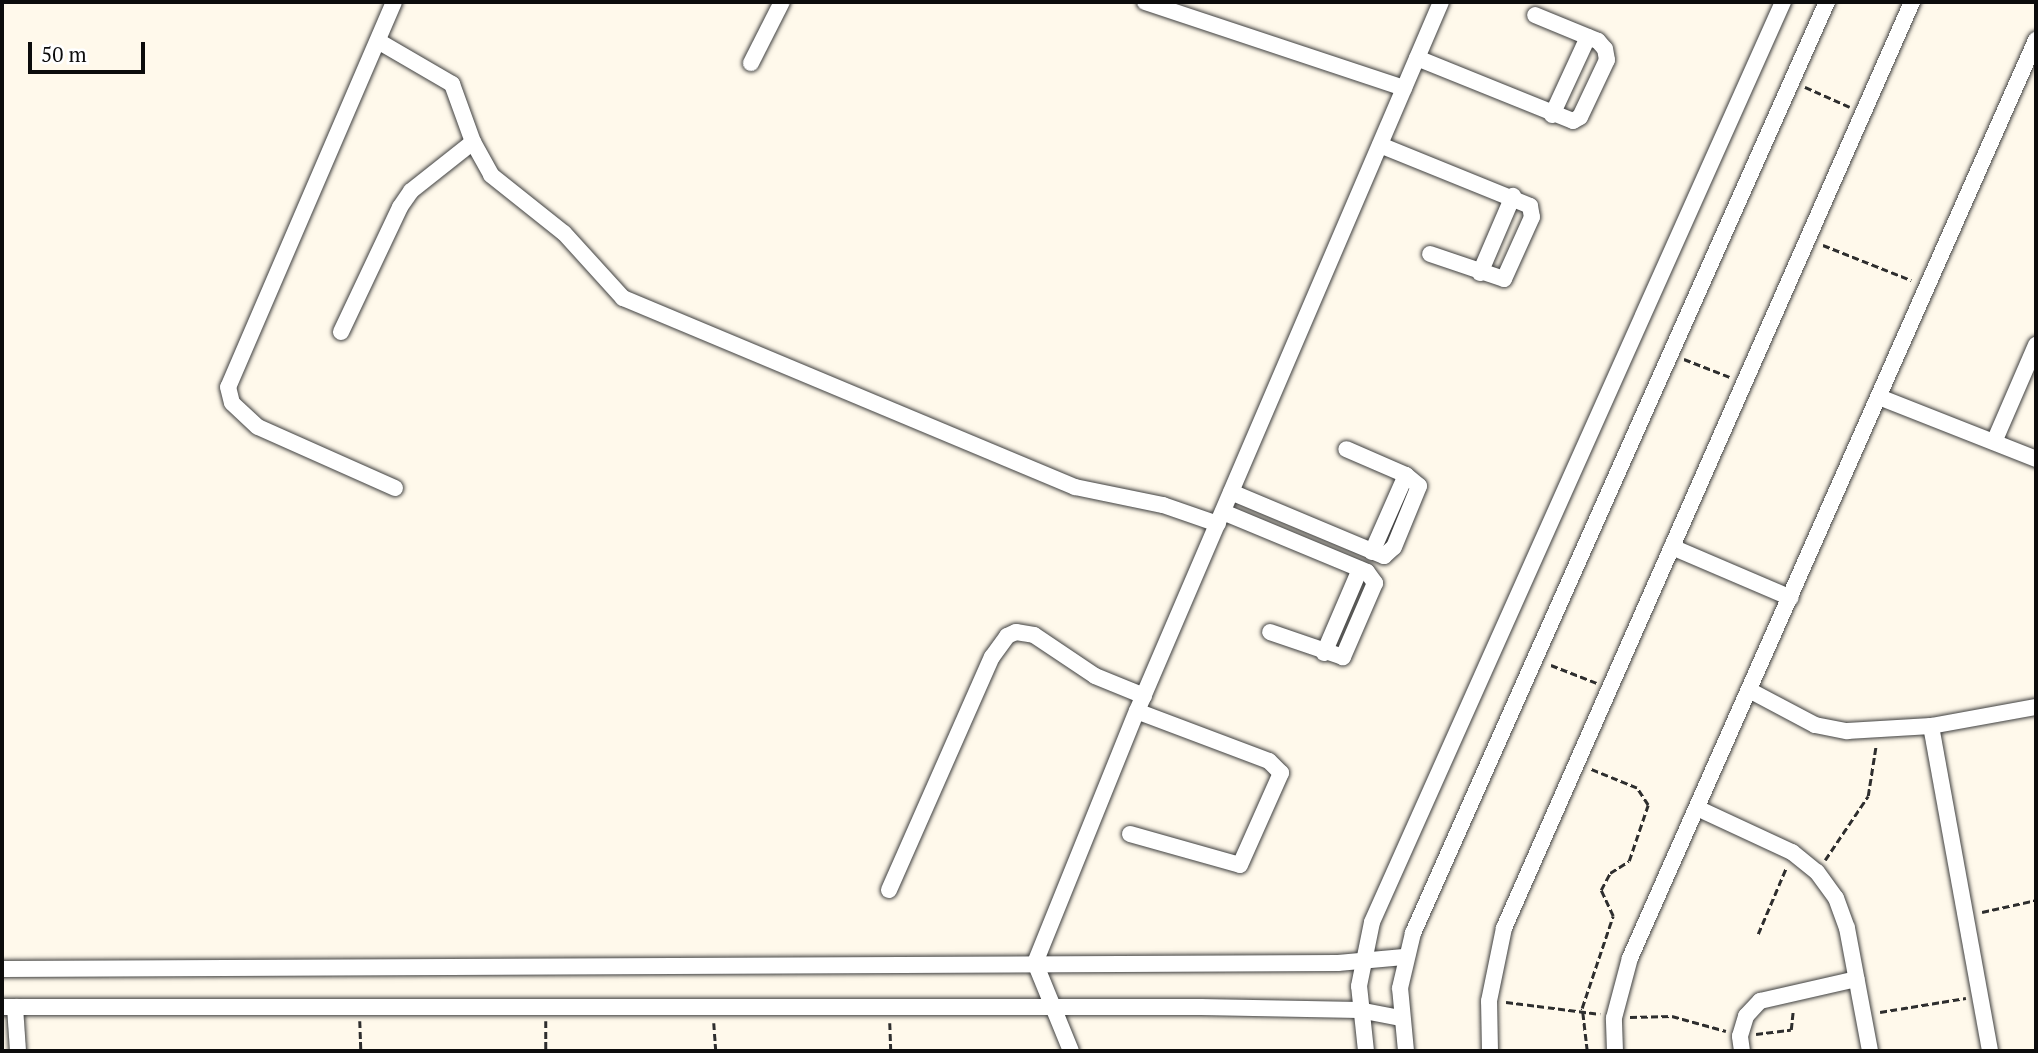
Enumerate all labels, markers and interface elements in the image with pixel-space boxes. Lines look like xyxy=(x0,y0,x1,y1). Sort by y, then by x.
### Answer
scale bar xyxy=(32,28,149,72)
text: 50 m xyxy=(41,40,87,68)

